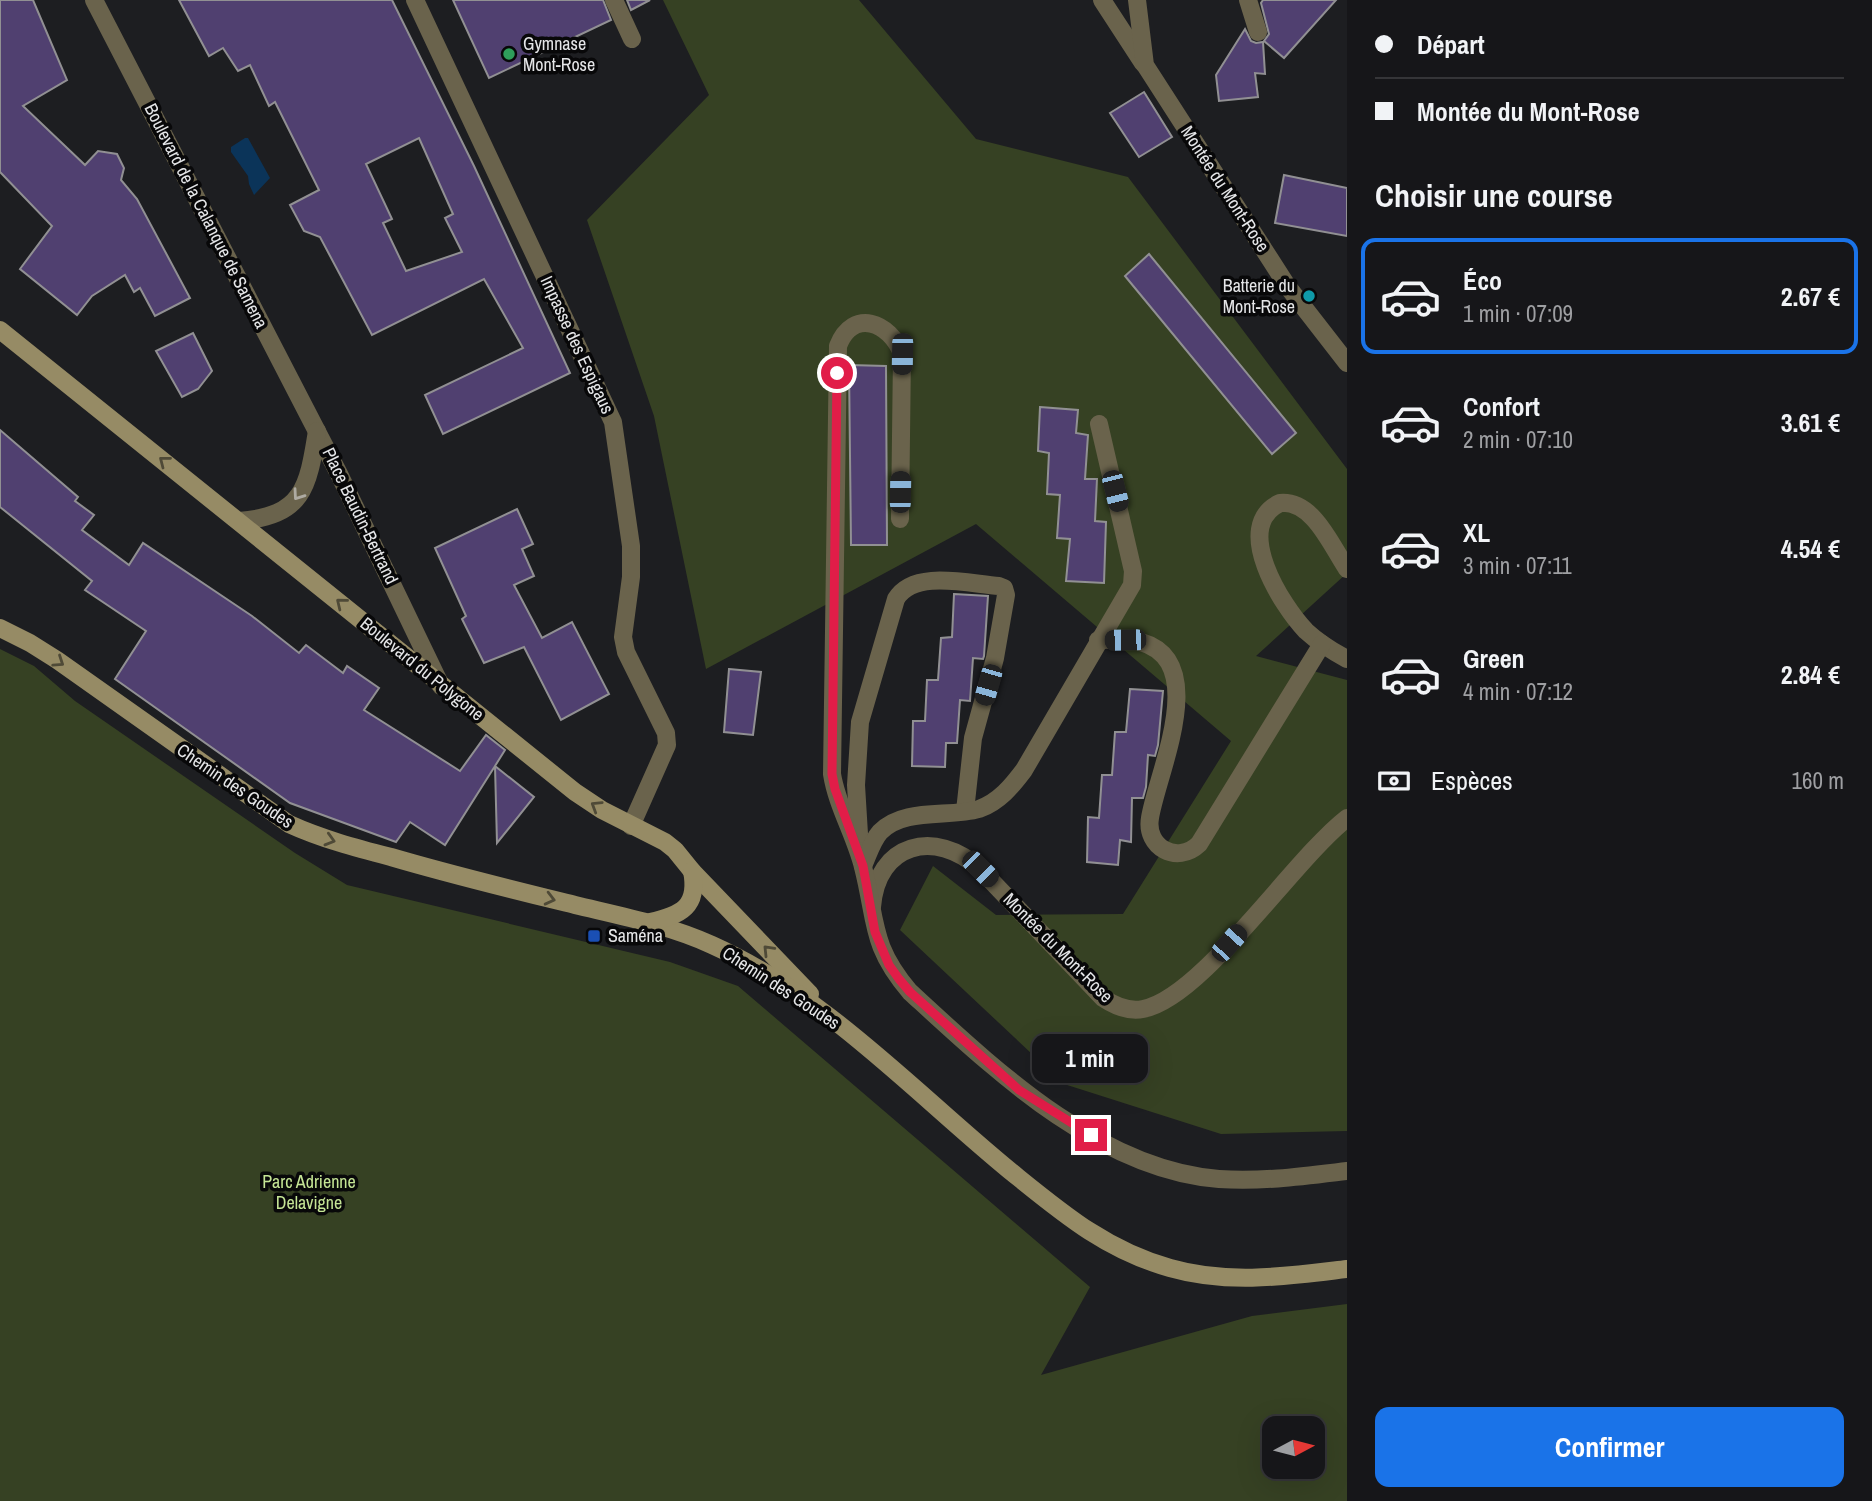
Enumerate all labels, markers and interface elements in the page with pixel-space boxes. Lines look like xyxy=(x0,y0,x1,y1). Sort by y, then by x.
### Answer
text: Départ xyxy=(1417,27,1485,62)
place label: Gymnase Mont-Rose xyxy=(523,31,595,77)
marker: Gymnase Mont-Rose xyxy=(501,46,517,62)
text: Montée du Mont-Rose xyxy=(1417,94,1640,129)
street label: Boulevard de la Calanque de Samena xyxy=(139,99,274,333)
street label: Montée du Mont-Rose xyxy=(1175,121,1276,257)
text: Choisir une course xyxy=(1375,174,1613,217)
text: Éco xyxy=(1463,263,1502,298)
icon: car xyxy=(1379,265,1442,328)
street label: Impasse des Espigaus xyxy=(535,272,620,418)
place label: Batterie du Mont-Rose xyxy=(1223,273,1295,319)
text: 2.67 € xyxy=(1781,279,1840,314)
marker: Batterie du Mont-Rose xyxy=(1301,288,1317,304)
text: 1 min · 07:09 xyxy=(1463,298,1573,329)
car xyxy=(892,333,913,375)
route start xyxy=(821,357,853,389)
text: Confort xyxy=(1463,389,1540,424)
icon: car xyxy=(1379,391,1442,454)
text: 3.61 € xyxy=(1781,405,1840,440)
text: 2 min · 07:10 xyxy=(1463,424,1573,455)
street label: Place Baudin-Bertrand xyxy=(316,443,404,588)
one-way arrow xyxy=(159,456,171,469)
car xyxy=(1100,468,1131,514)
car xyxy=(890,471,911,513)
one-way arrow xyxy=(294,487,306,500)
text: XL xyxy=(1463,515,1490,550)
icon: car xyxy=(1379,517,1442,580)
text: 4.54 € xyxy=(1781,531,1840,566)
text: 3 min · 07:11 xyxy=(1463,550,1572,581)
one-way arrow xyxy=(336,599,348,612)
street label: Boulevard du Polygone xyxy=(355,611,489,726)
car xyxy=(1104,629,1147,651)
text: Green xyxy=(1463,641,1525,676)
icon: car xyxy=(1379,643,1442,706)
one-way arrow xyxy=(51,654,64,666)
text: 2.84 € xyxy=(1781,657,1840,692)
car xyxy=(973,662,1004,708)
text: 4 min · 07:12 xyxy=(1463,676,1573,707)
street label: Chemin des Goudes xyxy=(172,737,298,834)
icon: cash xyxy=(1375,762,1413,800)
text: Espèces xyxy=(1431,763,1513,798)
text: 160 m xyxy=(1792,765,1844,796)
one-way arrow xyxy=(590,801,603,814)
one-way arrow xyxy=(324,832,336,846)
car xyxy=(958,847,1003,891)
street label: Montée du Mont-Rose xyxy=(998,887,1119,1008)
one-way arrow xyxy=(544,891,556,905)
car xyxy=(1208,920,1251,966)
place label: Saména xyxy=(608,923,663,948)
marker: Saména xyxy=(586,928,602,944)
street label: Chemin des Goudes xyxy=(718,940,845,1035)
one-way arrow xyxy=(763,945,776,958)
callout: 1 min xyxy=(1033,1034,1149,1082)
text: 1 min xyxy=(1065,1043,1115,1074)
route end xyxy=(1075,1119,1107,1151)
park label: Parc Adrienne Delavigne xyxy=(262,1169,356,1215)
button: Confirmer xyxy=(1375,1407,1844,1487)
north arrow xyxy=(1262,1416,1325,1479)
map controls xyxy=(1262,1416,1325,1479)

